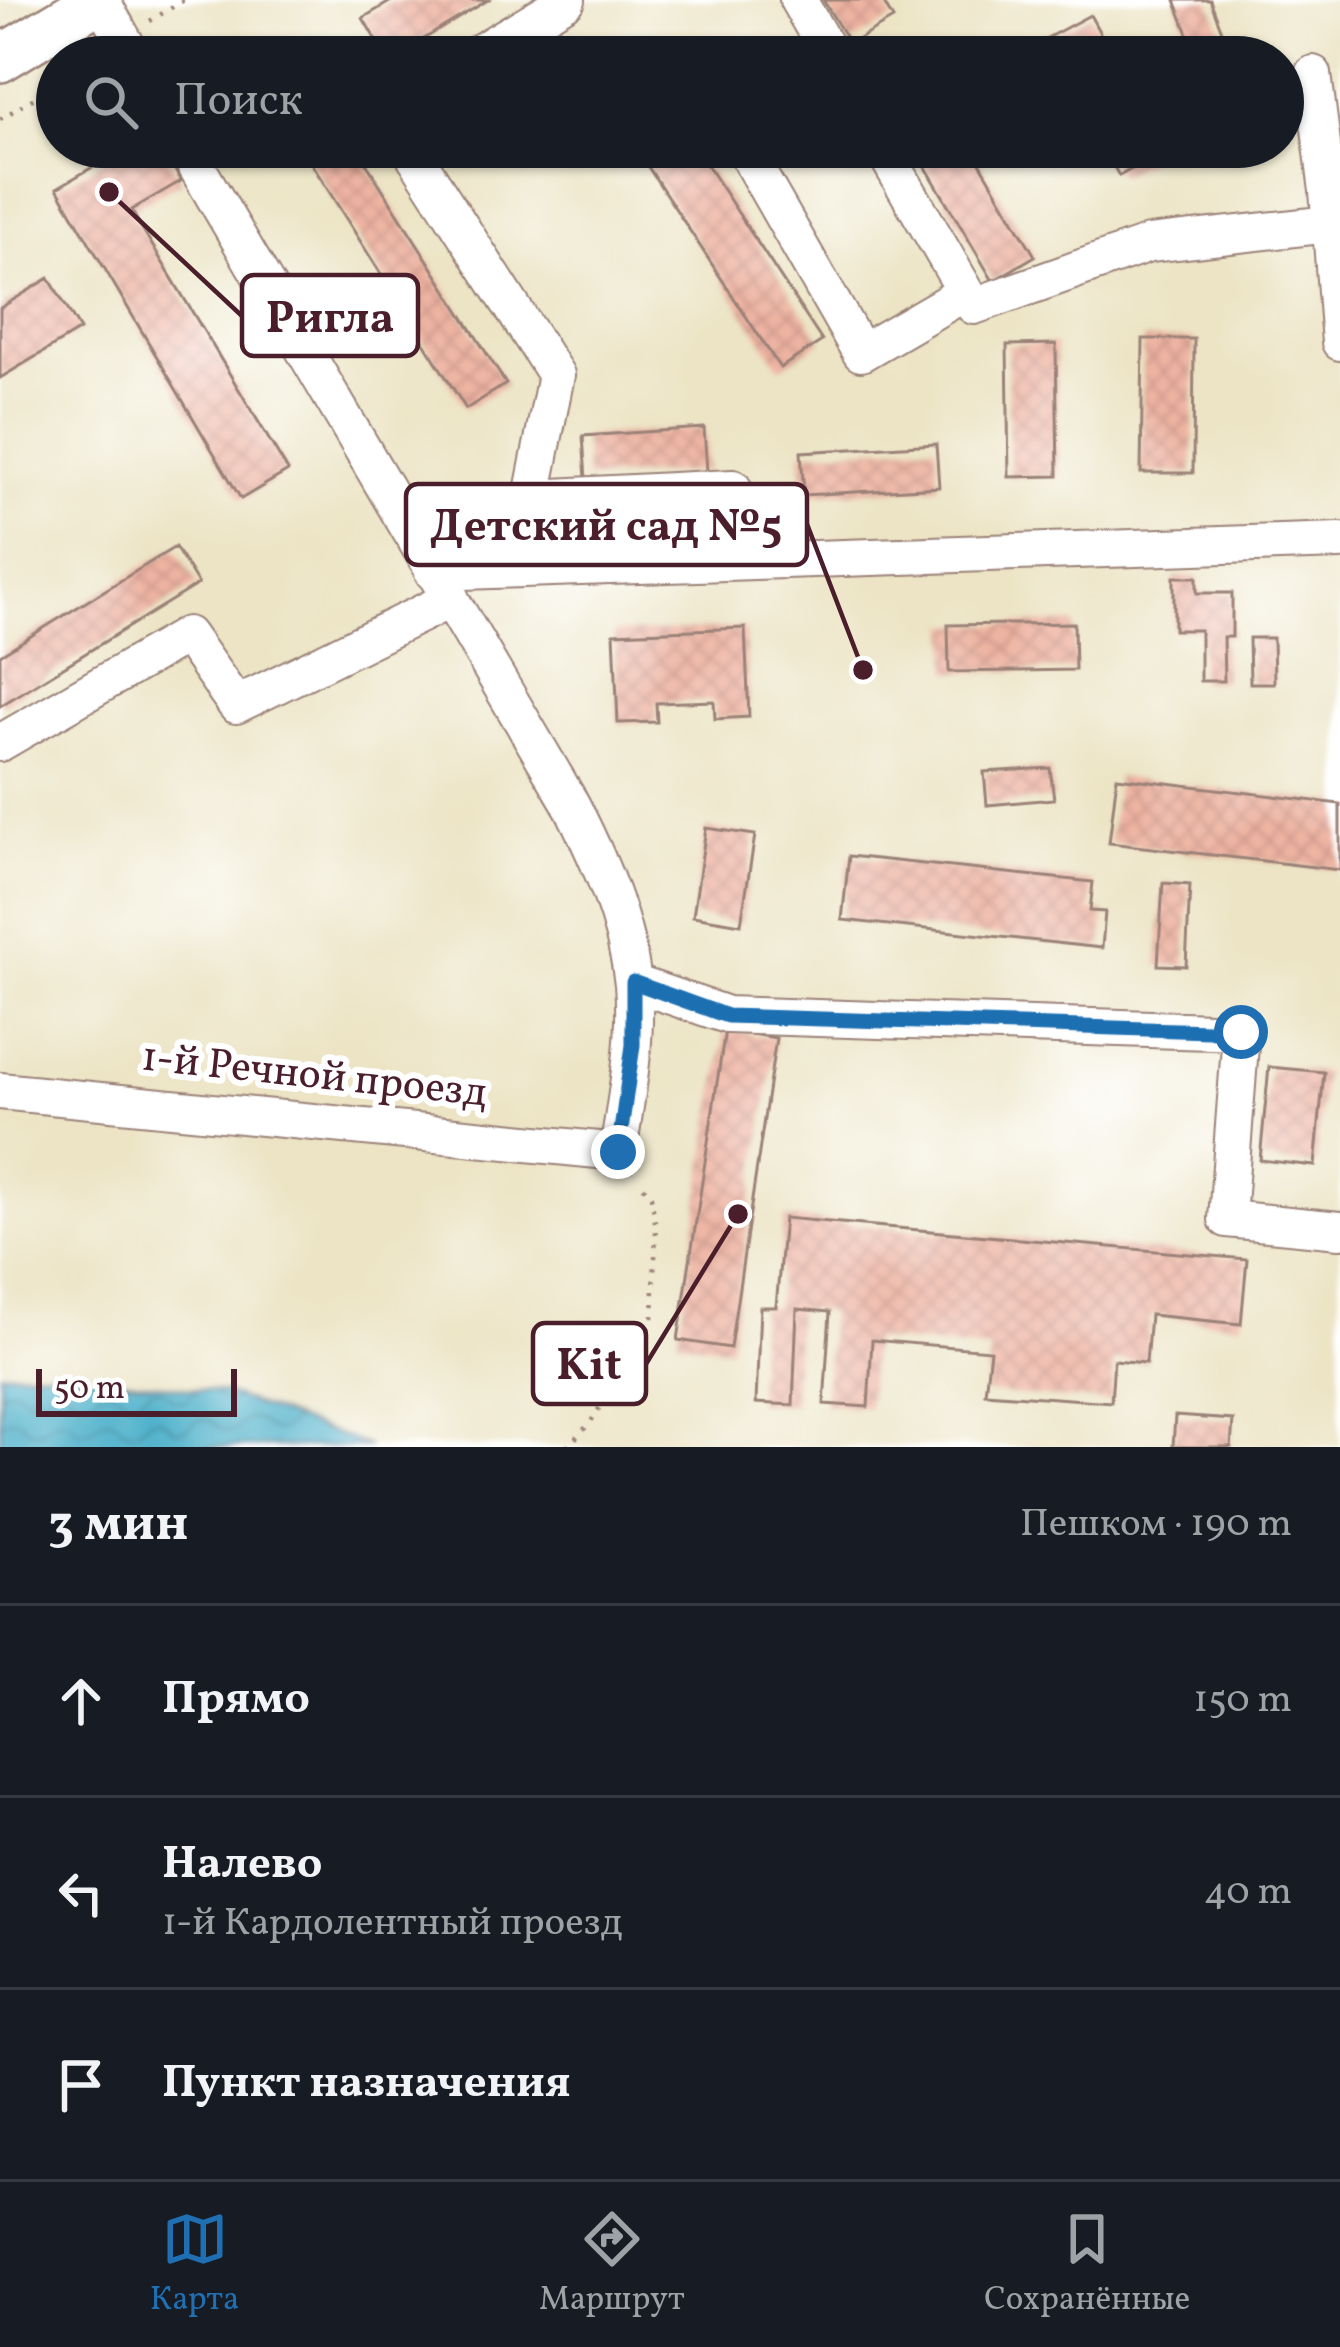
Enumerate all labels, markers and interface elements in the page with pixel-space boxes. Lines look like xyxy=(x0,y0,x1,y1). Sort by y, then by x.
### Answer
search box xyxy=(36,36,1304,168)
icon: search xyxy=(78,69,144,135)
text: Поиск xyxy=(174,71,303,134)
callout: Ригла xyxy=(242,275,418,356)
text: Ригла xyxy=(266,289,394,352)
callout: Детский сад №5 xyxy=(406,484,807,565)
text: Детский сад №5 xyxy=(430,497,782,560)
route start xyxy=(1214,1005,1268,1059)
street label: 1-й Речной проезд xyxy=(138,1030,490,1124)
route end xyxy=(591,1125,645,1179)
callout: Kit xyxy=(533,1323,646,1404)
text: Kit xyxy=(556,1336,622,1399)
scale bar xyxy=(36,1363,237,1416)
text: 50 m xyxy=(54,1367,125,1413)
text: 3 мин xyxy=(48,1490,188,1561)
text: Пешком · 190 m xyxy=(1020,1498,1292,1552)
icon: ahead xyxy=(48,1668,114,1734)
text: Прямо xyxy=(162,1669,310,1732)
text: 150 m xyxy=(1193,1674,1292,1728)
text: Налево xyxy=(162,1834,323,1897)
icon: left xyxy=(48,1860,114,1926)
text: 40 m xyxy=(1204,1866,1292,1920)
text: 1-й Кардолентный проезд xyxy=(162,1897,623,1951)
icon: arrive xyxy=(48,2052,114,2118)
text: Пункт назначения xyxy=(162,2053,571,2116)
tab: Карта xyxy=(150,2206,239,2324)
tab: Маршрут xyxy=(539,2206,685,2324)
tab: Сохранённые xyxy=(984,2206,1190,2324)

